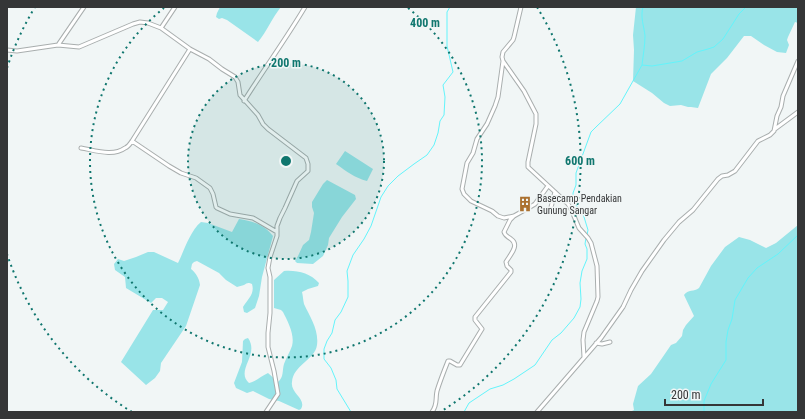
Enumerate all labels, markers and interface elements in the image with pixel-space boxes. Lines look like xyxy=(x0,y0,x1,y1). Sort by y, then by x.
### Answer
text: 400 m xyxy=(410,16,440,30)
text: 200 m xyxy=(271,56,301,70)
centre of rings xyxy=(279,154,293,168)
text: 600 m xyxy=(565,154,595,168)
place label: Basecamp Pendakian Gunung Sangar xyxy=(537,193,622,216)
building icon: Basecamp Pendakian Gunung Sangar xyxy=(516,195,534,213)
scale bar xyxy=(665,381,763,407)
text: 200 m xyxy=(671,388,701,402)

